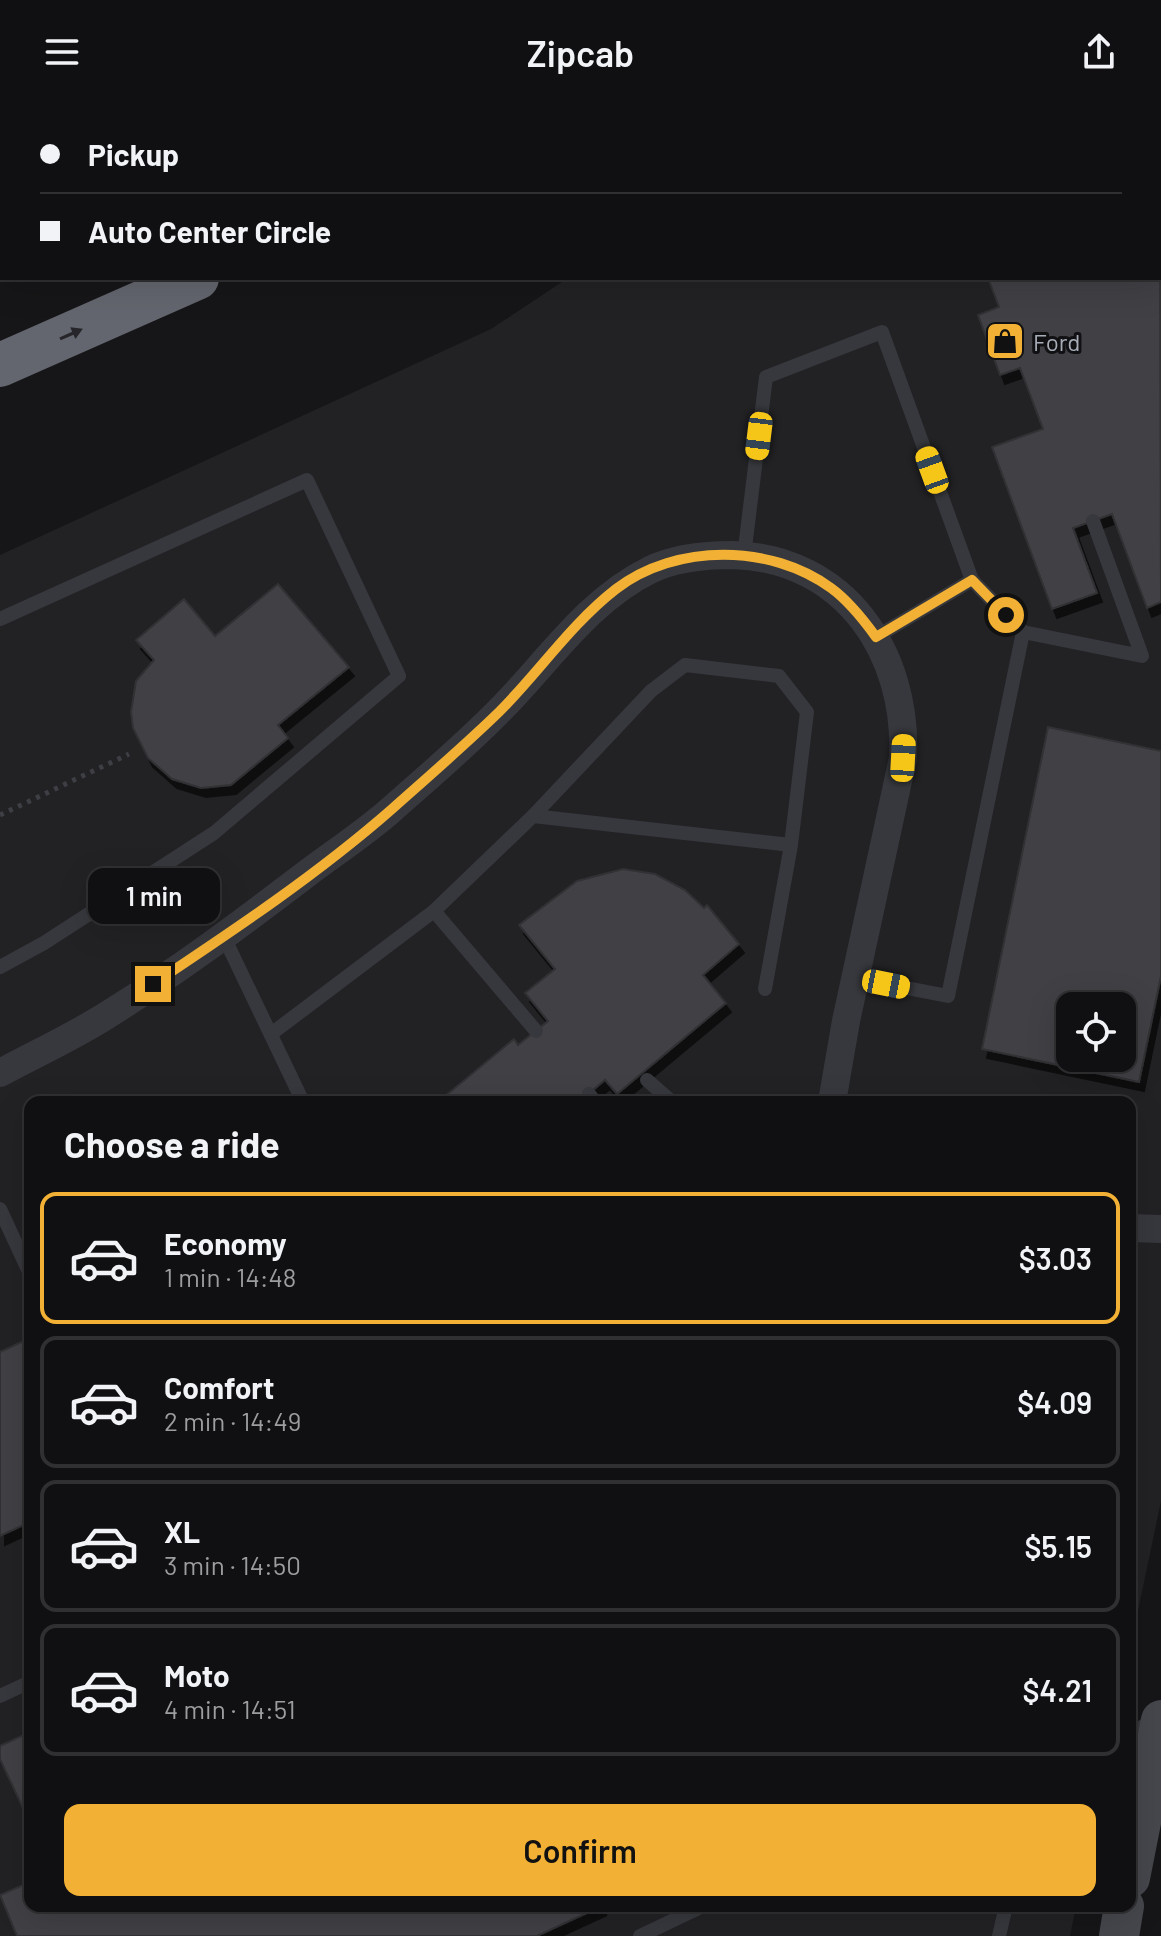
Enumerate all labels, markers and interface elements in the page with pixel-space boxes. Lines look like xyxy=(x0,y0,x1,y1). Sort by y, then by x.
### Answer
icon: menu xyxy=(40,30,84,74)
icon: share xyxy=(1077,30,1121,74)
text: Zipcab xyxy=(527,31,634,74)
text: Pickup xyxy=(88,136,179,172)
text: Auto Center Circle xyxy=(88,213,331,249)
shop icon: Ford xyxy=(984,320,1026,362)
one-way arrow xyxy=(59,327,83,340)
place label: Ford xyxy=(1033,327,1080,356)
car xyxy=(744,411,774,461)
car xyxy=(913,443,951,497)
route start xyxy=(988,597,1024,633)
car xyxy=(890,733,916,783)
callout: 1 min xyxy=(87,868,219,924)
text: 1 min xyxy=(126,880,182,911)
route end xyxy=(135,966,171,1002)
car xyxy=(860,968,912,1000)
map controls xyxy=(1056,992,1136,1072)
button: locate xyxy=(1056,992,1136,1072)
text: Choose a ride xyxy=(64,1122,280,1165)
icon: car xyxy=(68,1222,140,1294)
text: Economy xyxy=(164,1225,287,1261)
text: $3.03 xyxy=(1019,1240,1092,1276)
text: 1 min · 14:48 xyxy=(164,1261,296,1292)
icon: car xyxy=(68,1366,140,1438)
text: Comfort xyxy=(164,1369,274,1405)
text: $4.09 xyxy=(1017,1384,1092,1420)
text: 2 min · 14:49 xyxy=(164,1405,301,1436)
icon: car xyxy=(68,1510,140,1582)
text: XL xyxy=(164,1513,200,1549)
text: $5.15 xyxy=(1024,1528,1092,1564)
text: 3 min · 14:50 xyxy=(164,1549,301,1580)
icon: car xyxy=(68,1654,140,1726)
text: Moto xyxy=(164,1657,230,1693)
text: $4.21 xyxy=(1022,1672,1092,1708)
text: 4 min · 14:51 xyxy=(164,1693,296,1724)
button: Confirm xyxy=(64,1804,1096,1896)

